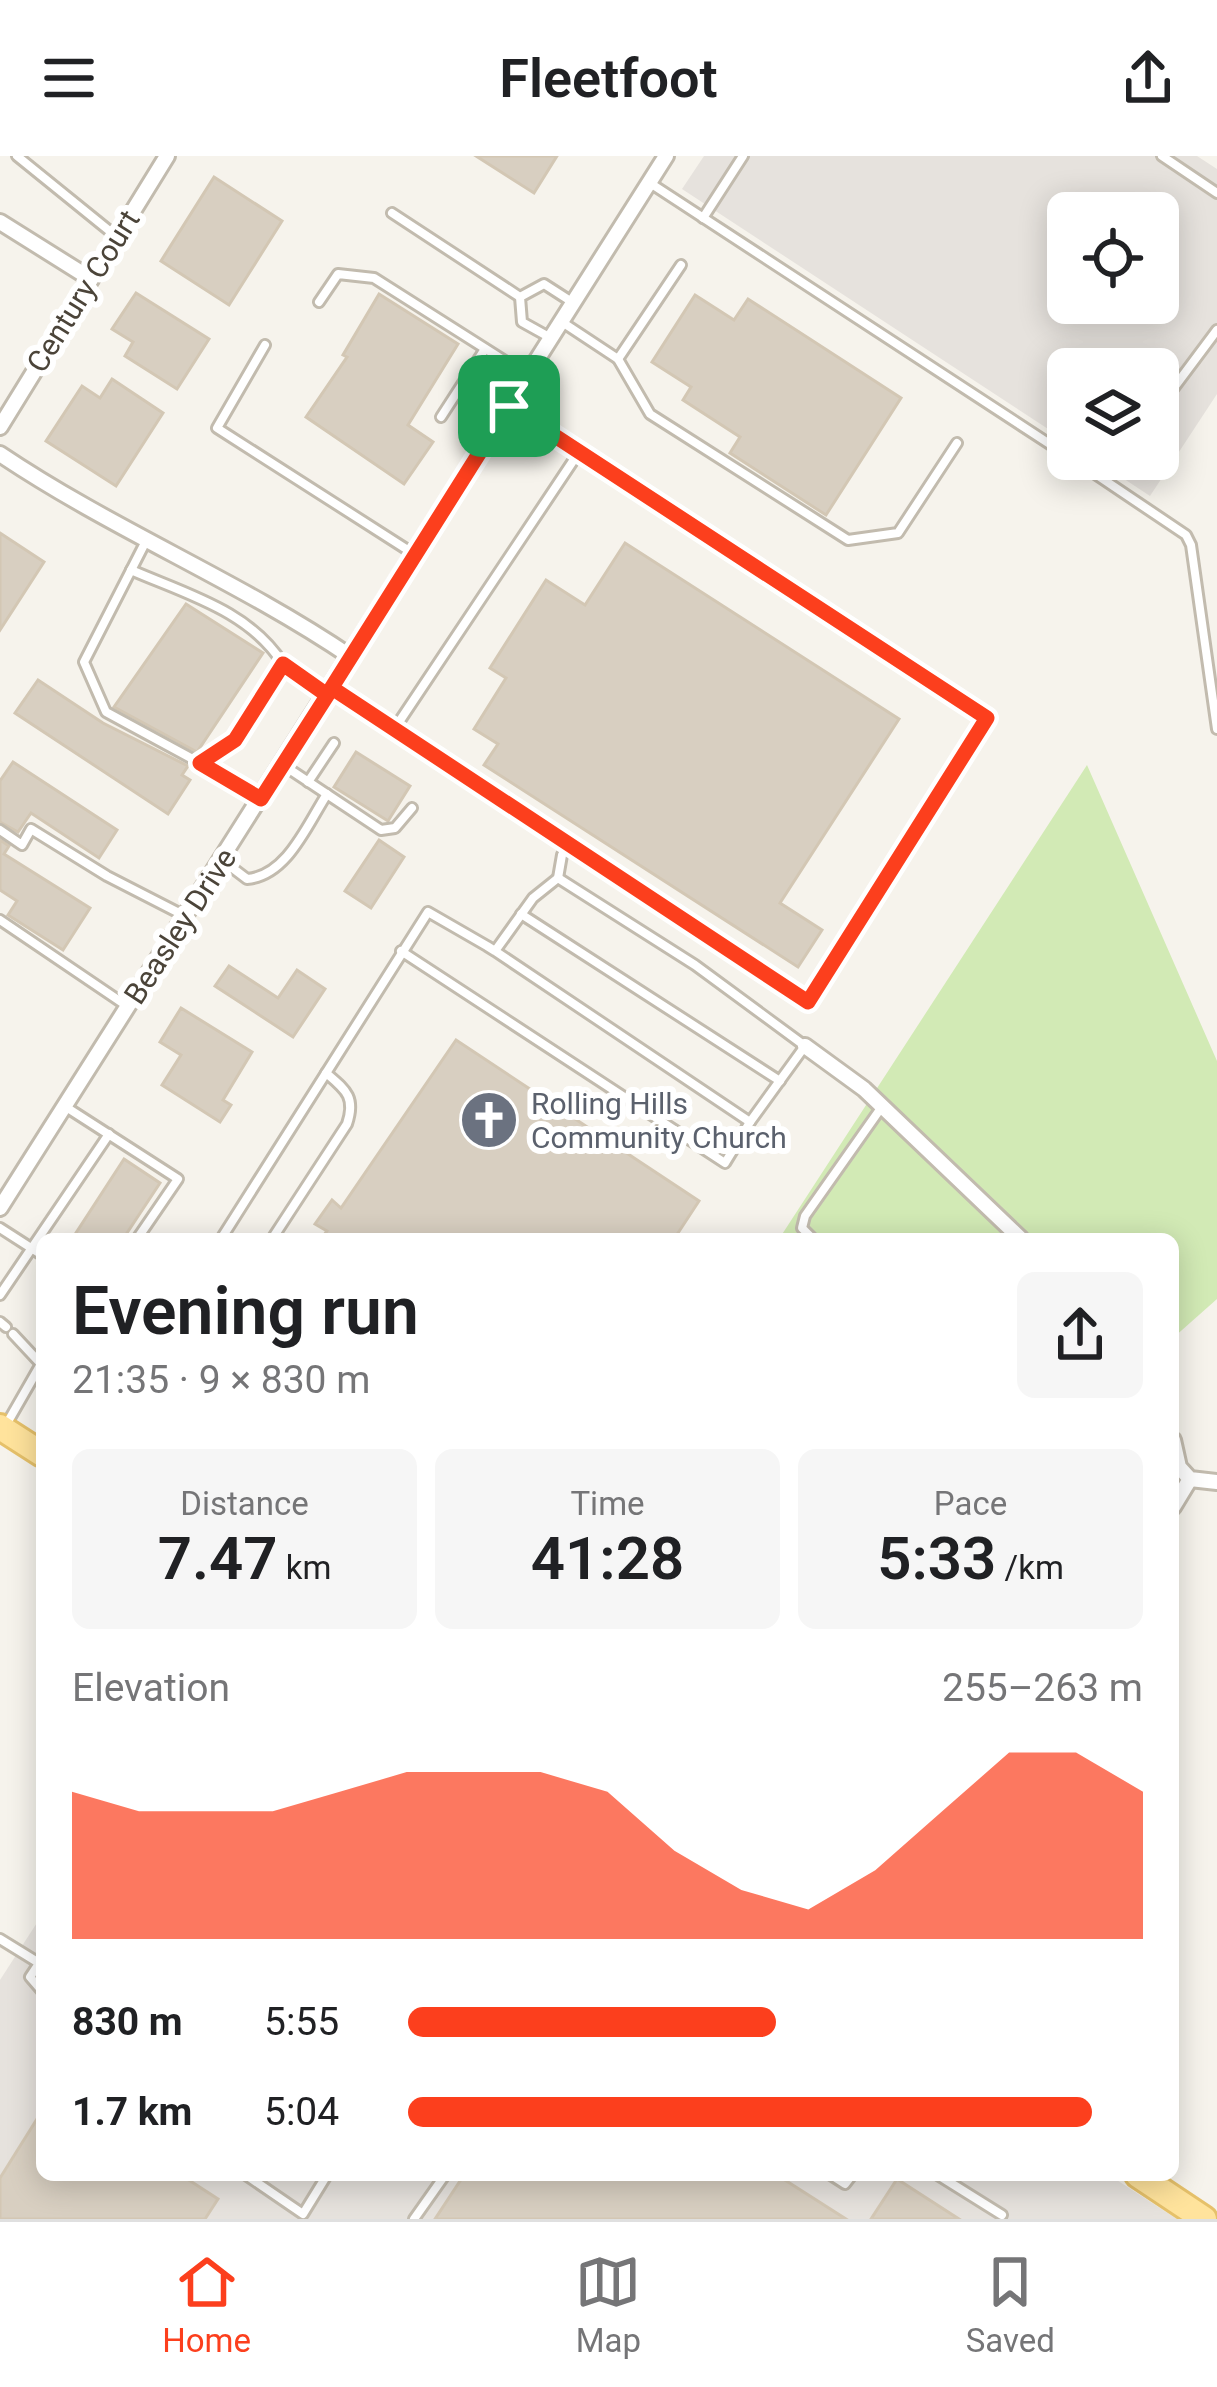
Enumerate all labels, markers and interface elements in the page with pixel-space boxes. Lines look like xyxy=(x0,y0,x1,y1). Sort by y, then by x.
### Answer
icon: menu xyxy=(36,45,102,111)
icon: share xyxy=(1115,45,1181,111)
text: Fleetfoot xyxy=(499,47,718,110)
map controls xyxy=(1047,192,1179,480)
button: locate xyxy=(1047,192,1179,324)
street label: Century Court xyxy=(19,204,147,378)
button: layers xyxy=(1047,348,1179,480)
pin xyxy=(458,355,560,457)
icon: arrive xyxy=(476,373,542,439)
street label: Beasley Drive xyxy=(117,842,243,1010)
place label: Rolling Hills Community Church xyxy=(531,1086,787,1155)
church icon: Rolling Hills Community Church xyxy=(458,1089,520,1151)
button: share xyxy=(1017,1272,1143,1398)
text: Evening run xyxy=(72,1273,419,1350)
text: 21:35 · 9 × 830 m xyxy=(72,1357,370,1403)
text: Distance xyxy=(180,1484,309,1523)
text: Time xyxy=(570,1484,645,1523)
text: Pace xyxy=(934,1484,1007,1523)
text: 7.47 xyxy=(158,1523,278,1594)
text: 41:28 xyxy=(531,1523,684,1594)
text: 5:33 xyxy=(877,1523,996,1594)
text: km xyxy=(278,1548,331,1587)
text: /km xyxy=(996,1548,1064,1587)
text: Elevation xyxy=(72,1665,230,1711)
text: 255–263 m xyxy=(942,1665,1143,1711)
text: 830 m xyxy=(72,1999,183,2045)
text: 5:55 xyxy=(264,1999,339,2045)
text: 1.7 km xyxy=(72,2089,192,2135)
text: 5:04 xyxy=(264,2089,339,2135)
tab: Home xyxy=(162,2249,251,2360)
tab: Map xyxy=(575,2249,641,2360)
tab: Saved xyxy=(966,2249,1055,2360)

